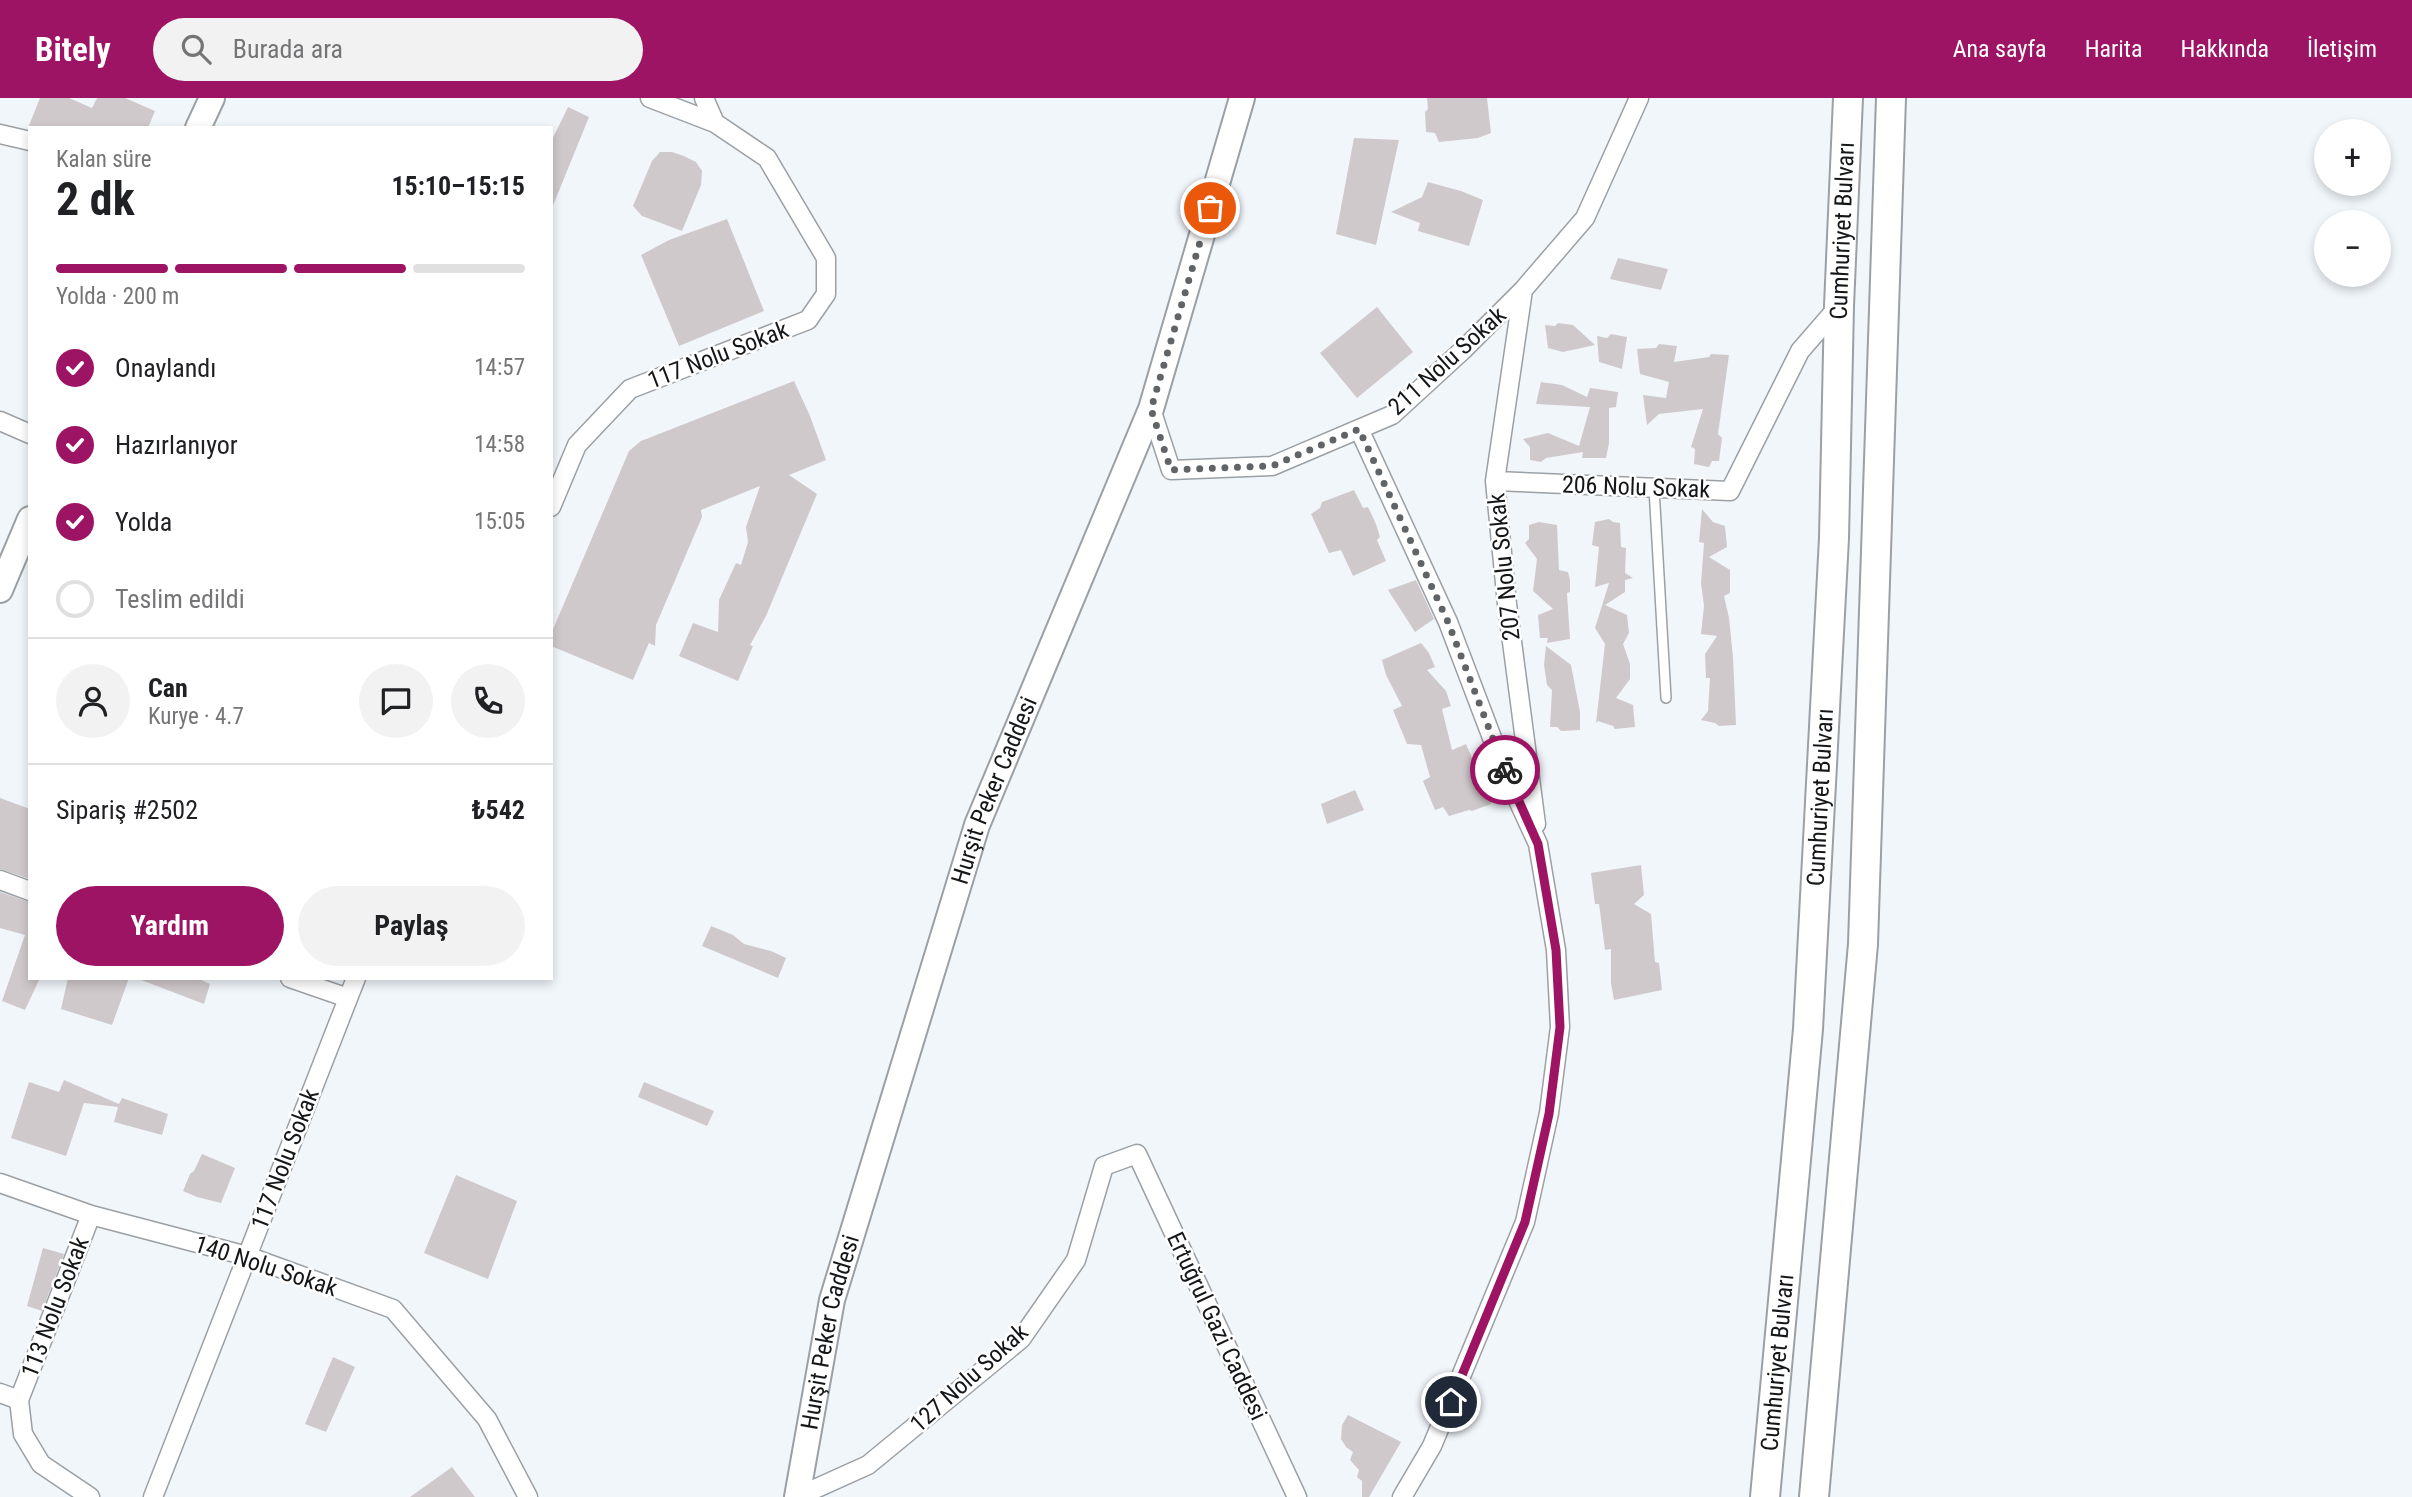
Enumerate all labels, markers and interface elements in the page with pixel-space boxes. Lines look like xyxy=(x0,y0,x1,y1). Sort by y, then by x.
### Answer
search box xyxy=(153,18,643,81)
text: Bitely xyxy=(35,30,111,69)
icon: search xyxy=(177,30,215,68)
text: Burada ara xyxy=(233,34,343,64)
text: Ana sayfa xyxy=(1953,35,2047,63)
text: Harita xyxy=(2085,35,2142,63)
text: Hakkında xyxy=(2180,35,2269,63)
text: İletişim xyxy=(2307,35,2377,63)
map controls xyxy=(2314,119,2391,287)
button: + xyxy=(2314,119,2391,196)
street label: Cumhuriyet Bulvarı xyxy=(1825,141,1860,320)
text: Kalan süre xyxy=(56,146,151,173)
text: 15:10–15:15 xyxy=(391,171,525,201)
text: 2 dk xyxy=(56,172,135,226)
pin xyxy=(1180,178,1240,238)
icon: bag xyxy=(1191,189,1229,227)
button: − xyxy=(2314,210,2391,287)
text: Yolda · 200 m xyxy=(56,283,179,310)
street label: 211 Nolu Sokak xyxy=(1383,301,1512,421)
street label: 117 Nolu Sokak xyxy=(644,315,792,395)
icon: check xyxy=(56,349,94,387)
text: Onaylandı xyxy=(115,353,216,383)
text: 14:57 xyxy=(474,354,525,381)
icon: check xyxy=(56,426,94,464)
text: Hazırlanıyor xyxy=(115,430,238,460)
text: 14:58 xyxy=(474,431,525,458)
street label: 206 Nolu Sokak xyxy=(1561,470,1711,504)
street label: 207 Nolu Sokak xyxy=(1482,492,1526,642)
icon: check xyxy=(56,503,94,541)
text: Yolda xyxy=(115,507,172,537)
text: 15:05 xyxy=(474,508,525,535)
text: Teslim edildi xyxy=(115,584,245,614)
button: person xyxy=(56,664,130,738)
button: chat xyxy=(359,664,433,738)
button: phone xyxy=(451,664,525,738)
text: Can xyxy=(148,673,188,703)
street label: Hurşit Peker Caddesi xyxy=(946,693,1043,887)
text: Kurye · 4.7 xyxy=(148,703,244,730)
street label: Cumhuriyet Bulvarı xyxy=(1802,708,1839,887)
courier xyxy=(1470,735,1540,805)
icon: bike xyxy=(1486,751,1524,789)
text: Sipariş #2502 xyxy=(56,795,198,825)
text: ₺542 xyxy=(472,795,525,825)
button: Yardım xyxy=(56,886,284,966)
button: Paylaş xyxy=(298,886,525,966)
street label: 117 Nolu Sokak xyxy=(245,1085,325,1233)
street label: Ertuğrul Gazi Caddesi xyxy=(1161,1228,1273,1424)
street label: 140 Nolu Sokak xyxy=(191,1230,341,1302)
street label: Hurşit Peker Caddesi xyxy=(795,1232,865,1432)
street label: 113 Nolu Sokak xyxy=(15,1233,95,1381)
street label: Cumhuriyet Bulvarı xyxy=(1755,1273,1799,1452)
street label: 127 Nolu Sokak xyxy=(905,1318,1034,1438)
pin xyxy=(1421,1372,1481,1432)
icon: home xyxy=(1432,1383,1470,1421)

